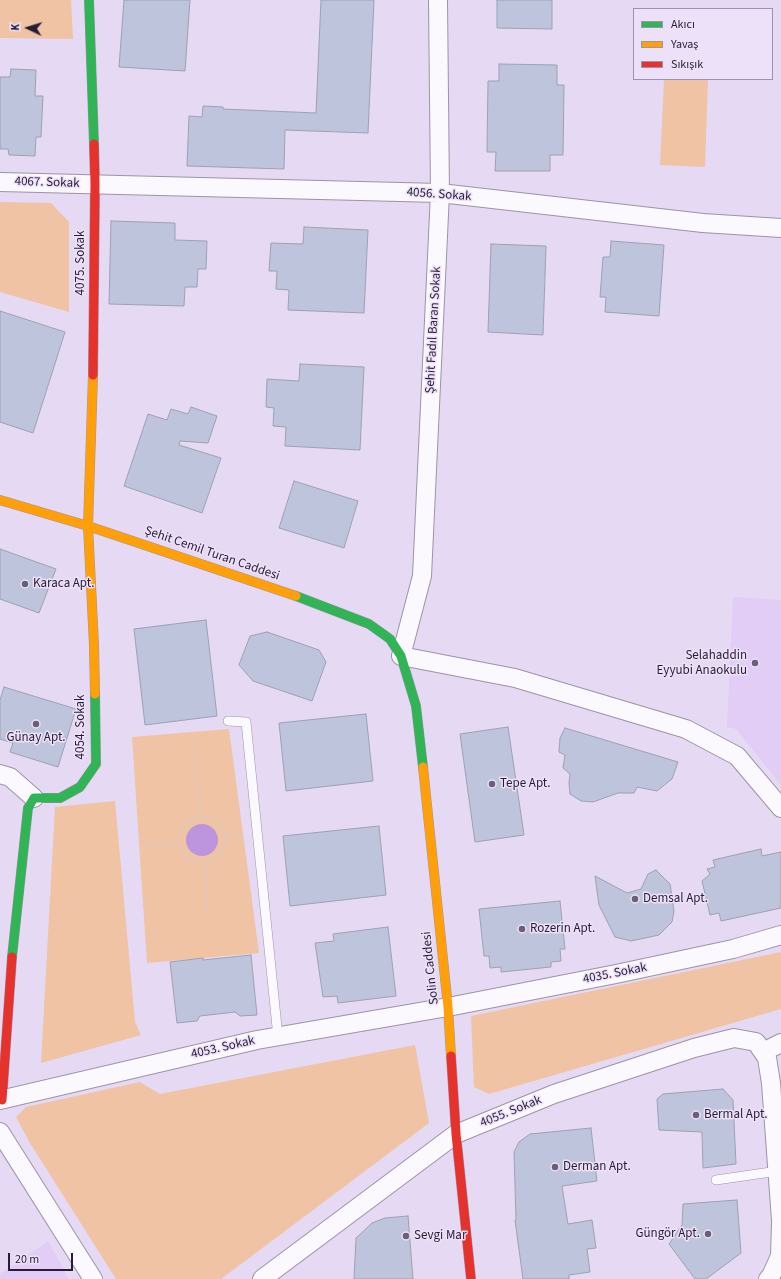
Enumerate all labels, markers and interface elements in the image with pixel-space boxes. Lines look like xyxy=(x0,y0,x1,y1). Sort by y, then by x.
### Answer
north arrow xyxy=(8,8,48,48)
legend xyxy=(633,8,773,80)
text: Akıcı xyxy=(671,16,695,33)
text: K xyxy=(8,23,23,31)
text: Yavaş xyxy=(671,36,698,53)
text: Sıkışık xyxy=(671,56,703,73)
street label: 4067. Sokak xyxy=(14,174,80,192)
street label: 4056. Sokak xyxy=(406,185,472,205)
street label: 4075. Sokak xyxy=(73,231,89,295)
street label: Şehit Fadıl Baran Sokak xyxy=(423,266,445,394)
street label: Şehit Cemil Turan Caddesi xyxy=(142,524,282,584)
place label: Karaca Apt. xyxy=(33,576,95,592)
marker: Karaca Apt. xyxy=(20,579,30,589)
place label: Selahaddin Eyyubi Anaokulu xyxy=(657,648,747,679)
marker: Selahaddin Eyyubi Anaokulu xyxy=(750,658,760,668)
street label: 4054. Sokak xyxy=(73,695,89,759)
marker: Günay Apt. xyxy=(31,719,41,729)
place label: Günay Apt. xyxy=(6,730,66,746)
place label: Tepe Apt. xyxy=(500,776,551,792)
marker: Tepe Apt. xyxy=(487,779,497,789)
place label: Demsal Apt. xyxy=(643,891,708,907)
marker: Demsal Apt. xyxy=(630,894,640,904)
place label: Rozerin Apt. xyxy=(530,921,595,937)
marker: Rozerin Apt. xyxy=(517,924,527,934)
street label: Solin Caddesi xyxy=(419,931,443,1005)
street label: 4035. Sokak xyxy=(582,960,648,988)
street label: 4053. Sokak xyxy=(190,1033,256,1063)
street label: 4055. Sokak xyxy=(478,1093,544,1131)
place label: Bermal Apt. xyxy=(704,1107,768,1123)
marker: Bermal Apt. xyxy=(691,1110,701,1120)
place label: Derman Apt. xyxy=(563,1159,631,1175)
marker: Derman Apt. xyxy=(550,1162,560,1172)
place label: Güngör Apt. xyxy=(636,1226,700,1242)
place label: Sevgi Mar xyxy=(414,1228,466,1244)
marker: Güngör Apt. xyxy=(703,1229,713,1239)
marker: Sevgi Mar xyxy=(401,1231,411,1241)
scale bar xyxy=(10,1245,75,1271)
text: 20 m xyxy=(15,1251,39,1268)

